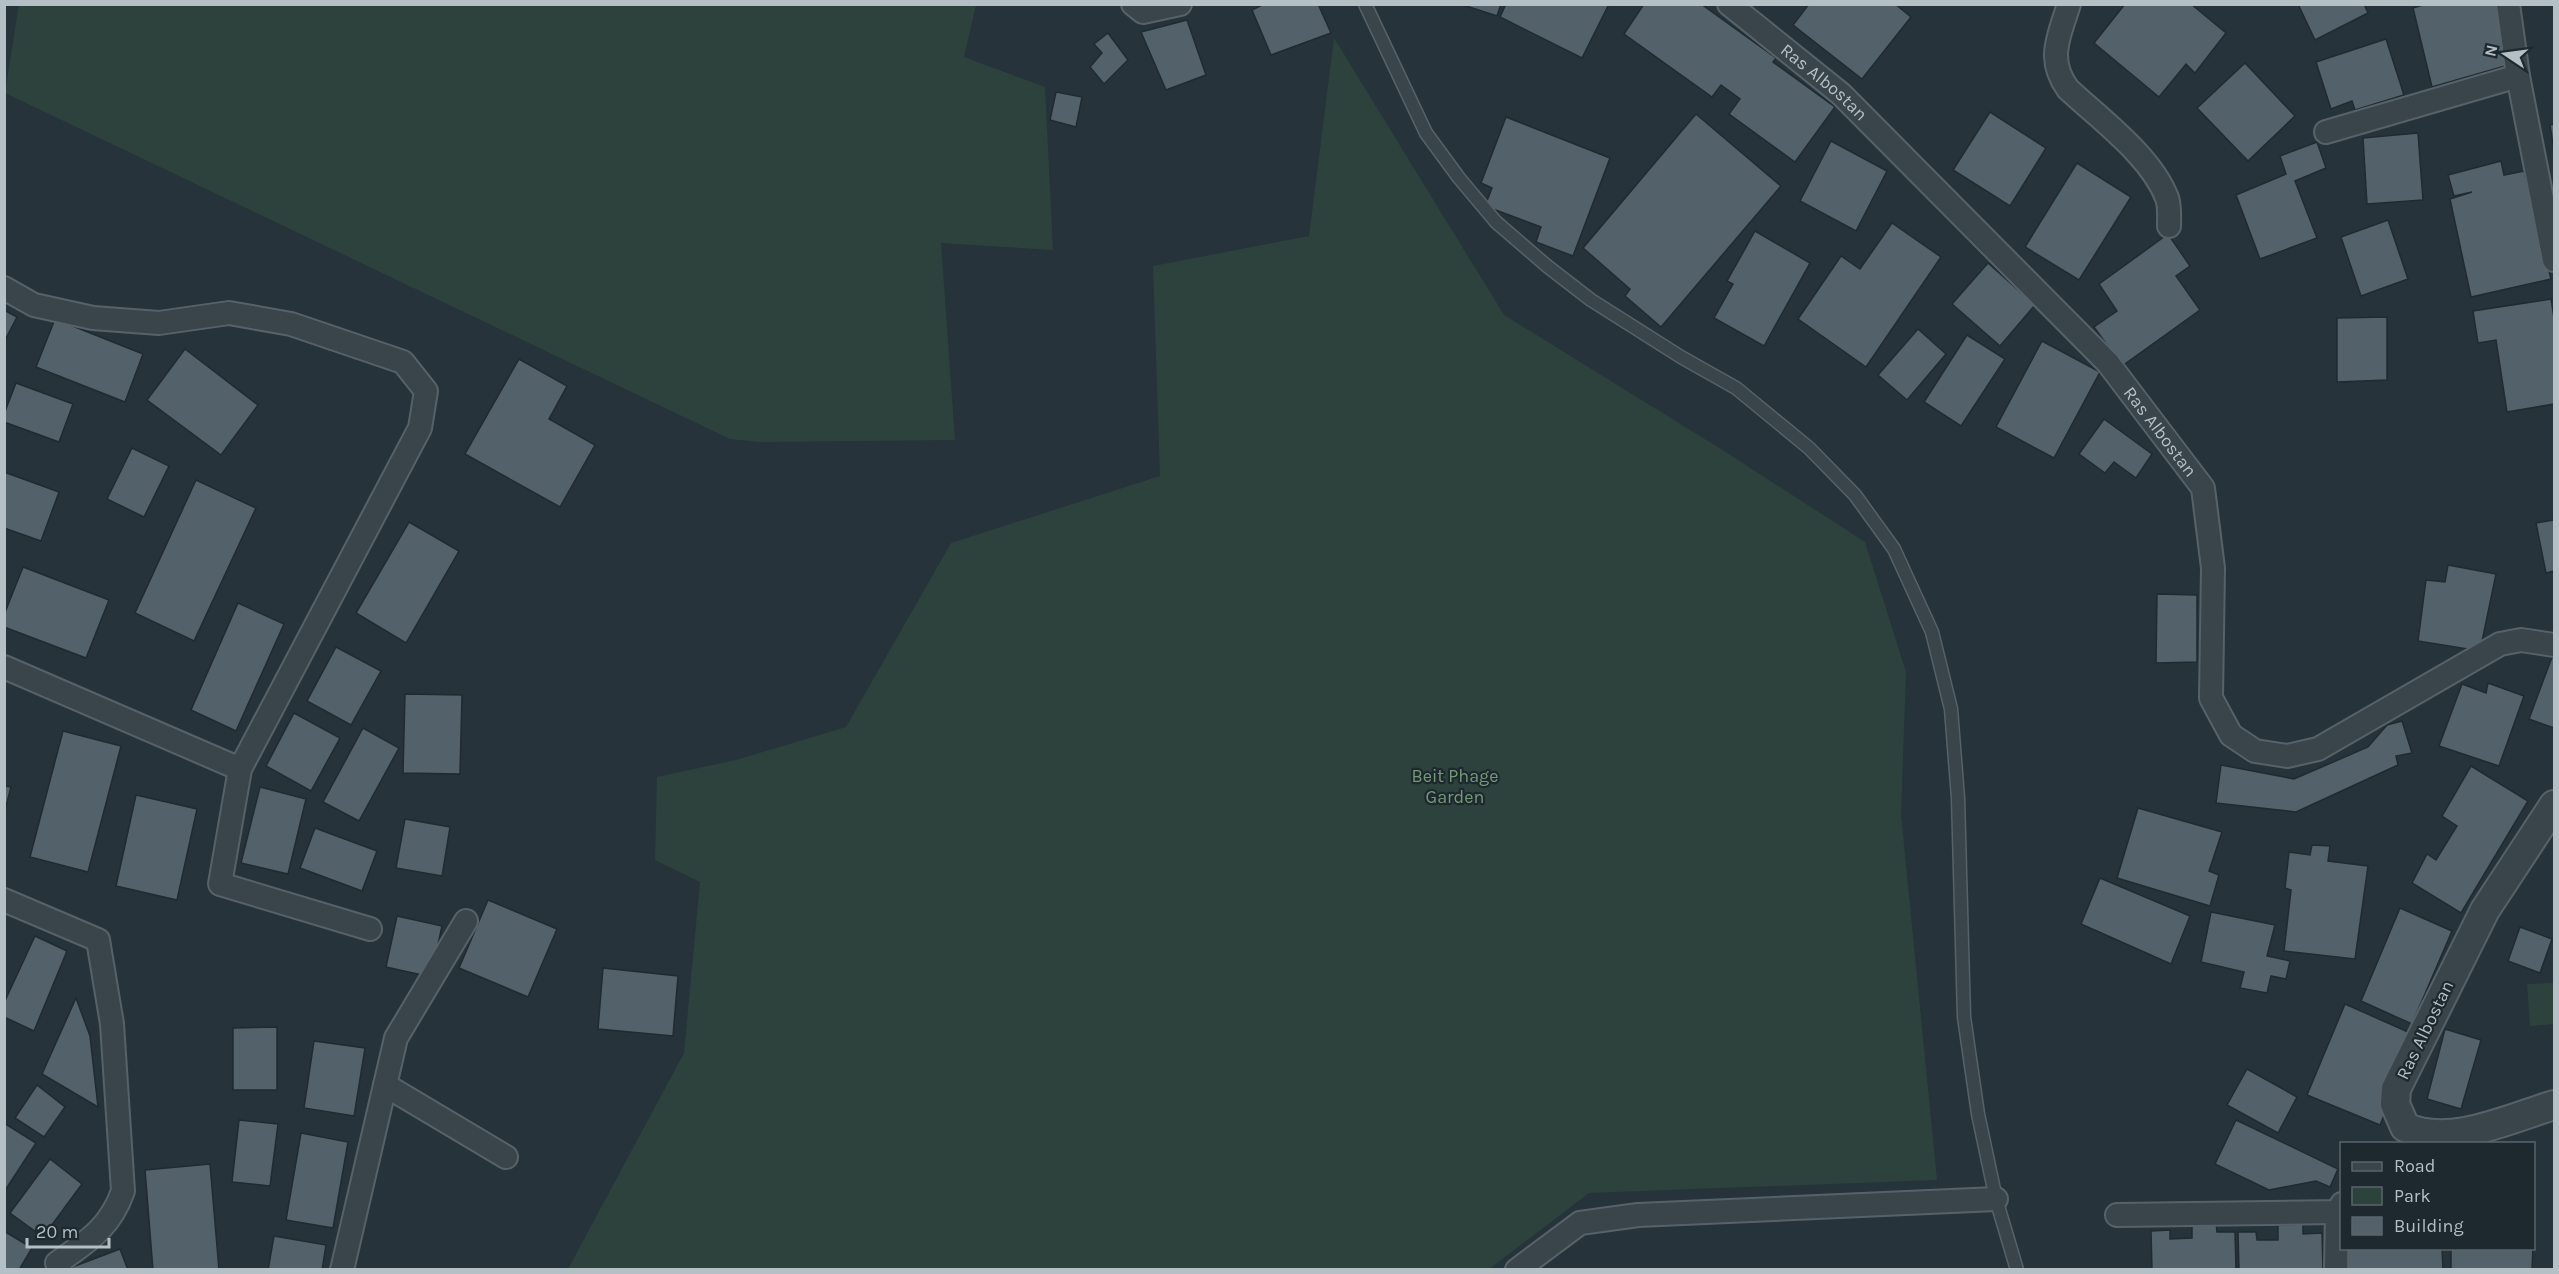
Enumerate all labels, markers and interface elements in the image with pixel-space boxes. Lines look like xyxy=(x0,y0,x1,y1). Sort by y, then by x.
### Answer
north arrow xyxy=(2475,24,2535,84)
street label: Ras Albostan xyxy=(1776,39,1872,125)
text: N xyxy=(2480,43,2501,58)
street label: Ras Albostan xyxy=(2119,382,2202,481)
park label: Beit Phage Garden xyxy=(1412,765,1498,808)
street label: Ras Albostan xyxy=(2392,977,2458,1083)
legend xyxy=(2340,1142,2535,1250)
text: Road xyxy=(2394,1155,2435,1177)
text: Park xyxy=(2394,1185,2431,1207)
scale bar xyxy=(27,1211,110,1249)
text: Building xyxy=(2394,1215,2464,1237)
text: 20 m xyxy=(36,1221,78,1243)

